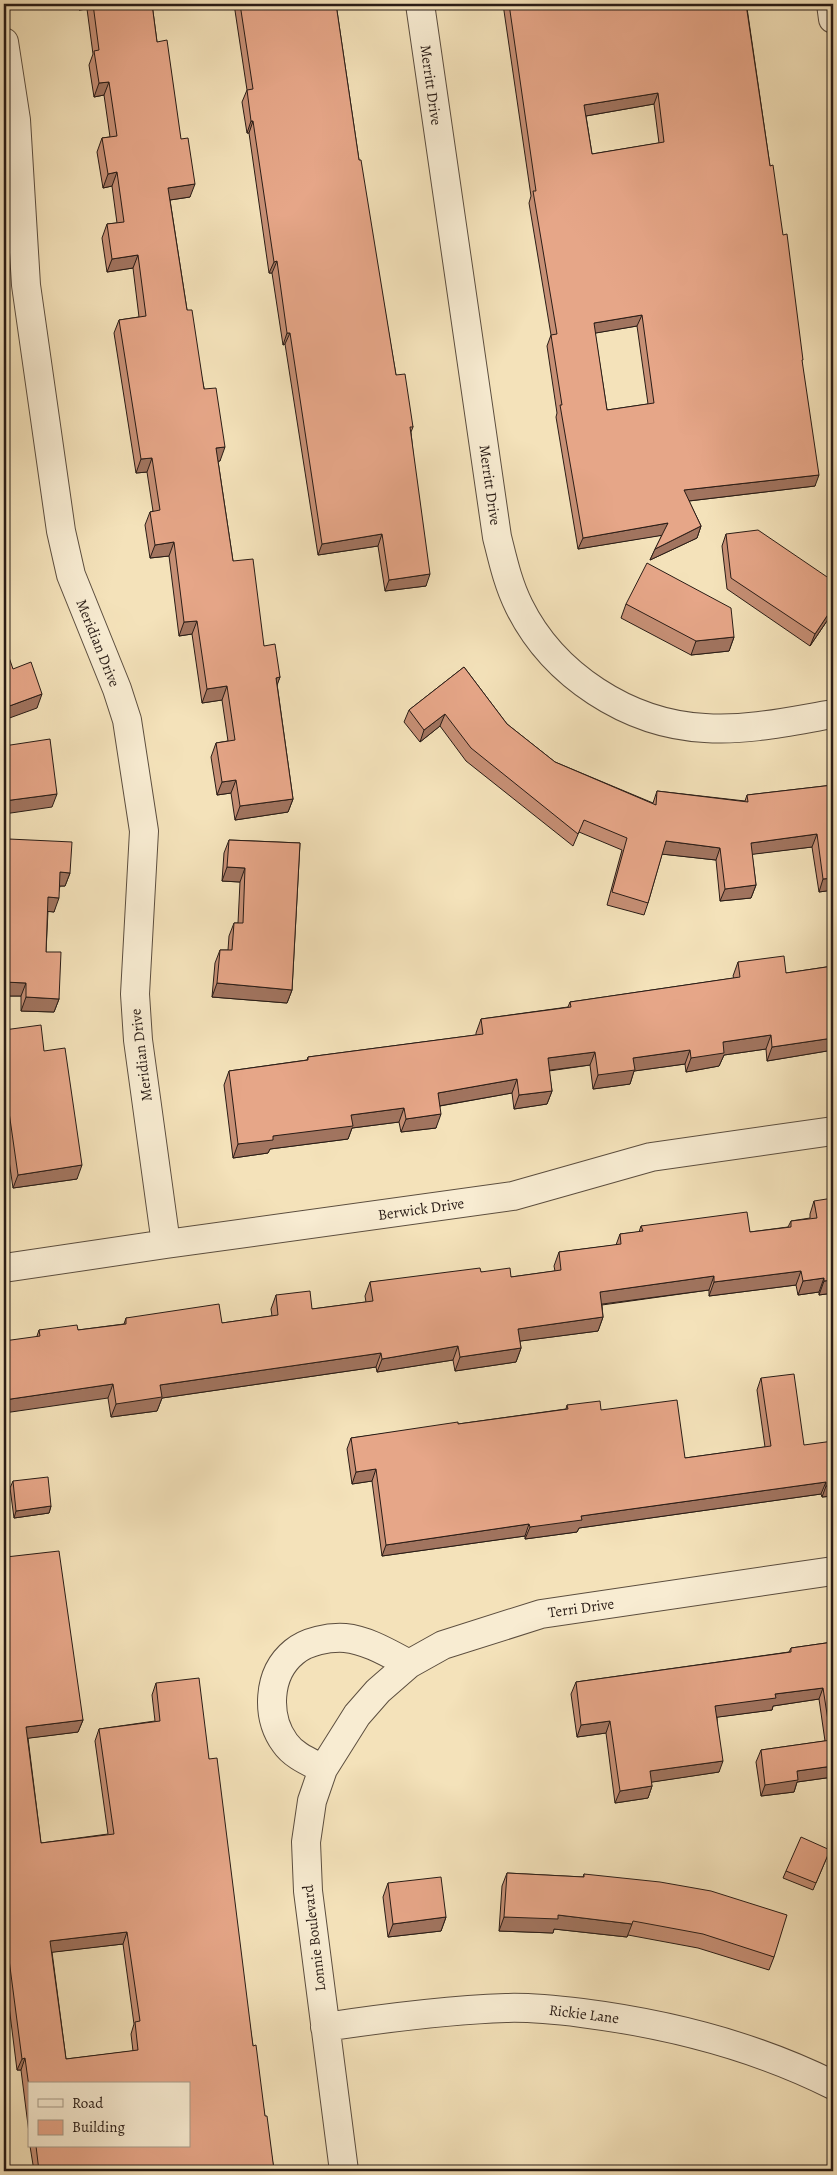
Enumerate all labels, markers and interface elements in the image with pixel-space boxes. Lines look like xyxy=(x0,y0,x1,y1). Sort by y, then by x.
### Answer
street label: Merritt Drive xyxy=(415,43,447,127)
street label: Merritt Drive xyxy=(474,443,506,527)
street label: Meridian Drive xyxy=(71,596,125,690)
street label: Meridian Drive xyxy=(125,1007,157,1102)
street label: Berwick Drive xyxy=(377,1193,466,1225)
street label: Terri Drive xyxy=(547,1593,616,1623)
street label: Lonnie Boulevard xyxy=(297,1883,330,1992)
street label: Rickie Lane xyxy=(548,2000,620,2028)
legend xyxy=(28,2082,190,2148)
text: Road xyxy=(72,2093,104,2113)
text: Building xyxy=(72,2117,125,2137)

